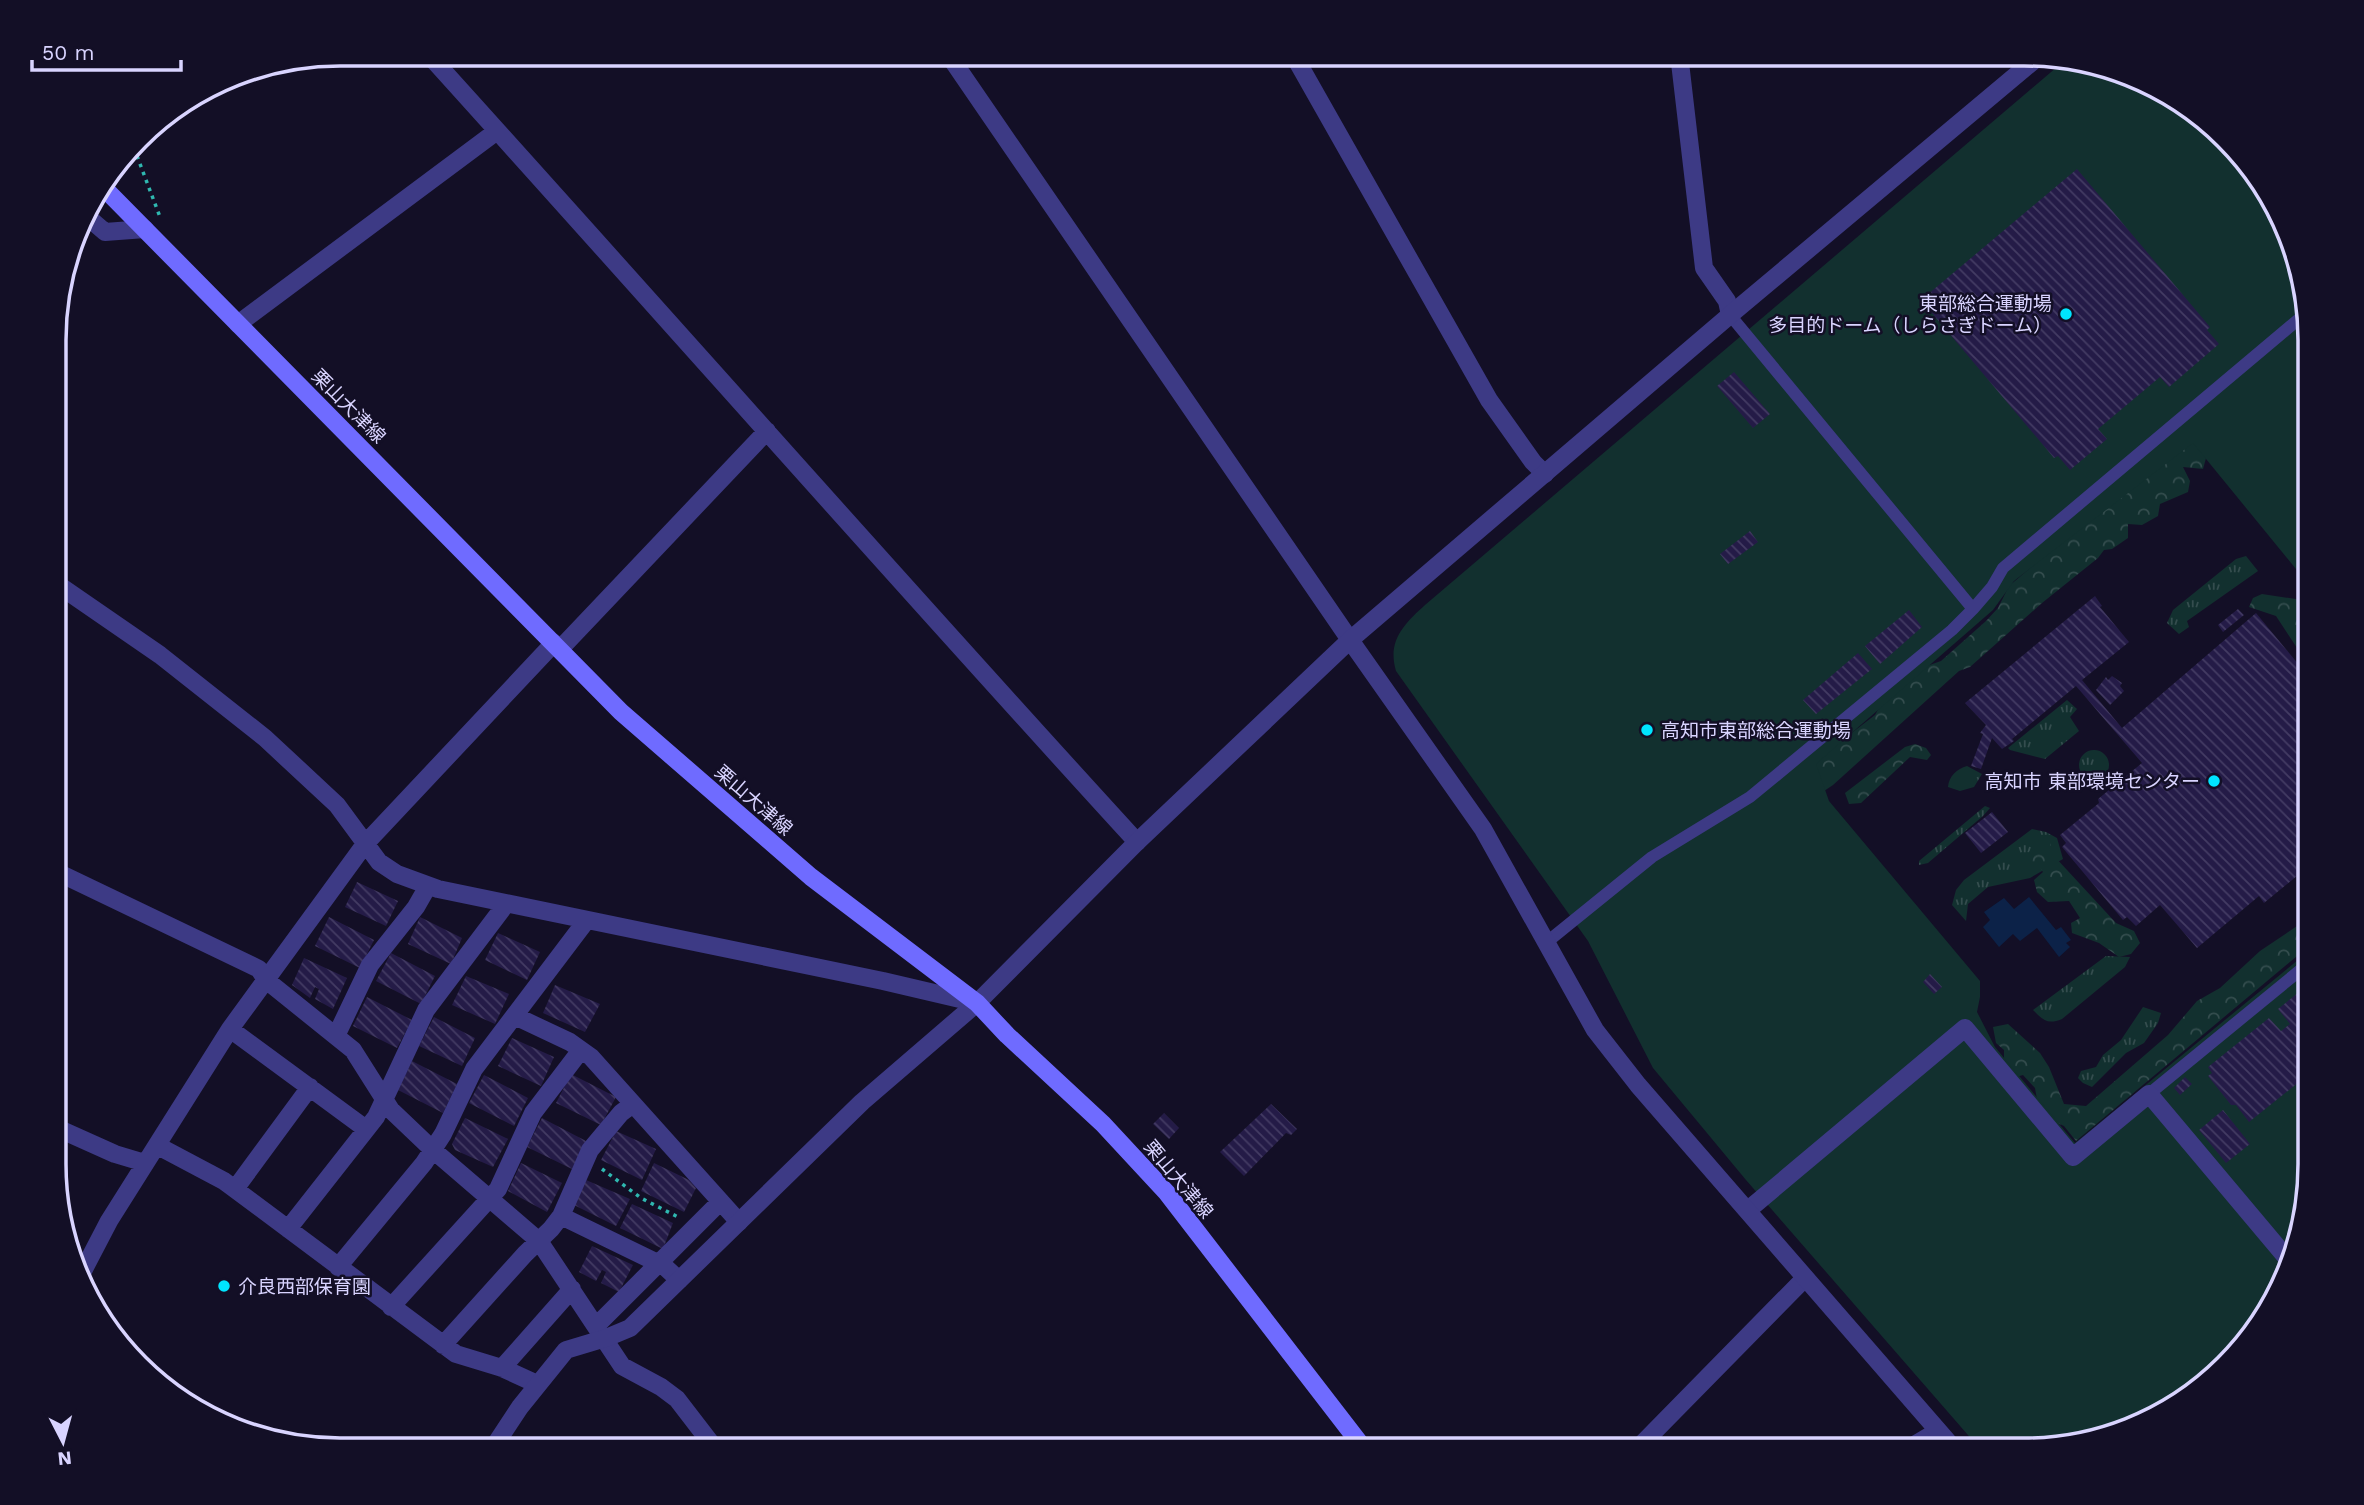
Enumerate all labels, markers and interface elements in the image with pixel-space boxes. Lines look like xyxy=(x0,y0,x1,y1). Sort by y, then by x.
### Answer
scale bar xyxy=(32,28,180,72)
text: 50 m xyxy=(42,40,94,65)
place label: 東部総合運動場 多目的ドーム（しらさぎドーム） xyxy=(1768,292,2052,337)
marker: 東部総合運動場 多目的ドーム（しらさぎドーム） xyxy=(2058,306,2074,322)
street label: 栗山大津線 xyxy=(307,365,390,448)
place label: 高知市東部総合運動場 xyxy=(1661,719,1851,742)
marker: 高知市東部総合運動場 xyxy=(1639,722,1655,738)
street label: 栗山大津線 xyxy=(710,761,797,840)
place label: 高知市 東部環境センター xyxy=(1985,770,2200,793)
marker: 高知市 東部環境センター xyxy=(2206,773,2222,789)
street label: 栗山大津線 xyxy=(1139,1136,1218,1223)
place label: 介良西部保育園 xyxy=(238,1275,371,1298)
marker: 介良西部保育園 xyxy=(216,1278,232,1294)
north arrow xyxy=(28,1407,98,1477)
text: N xyxy=(57,1446,73,1471)

